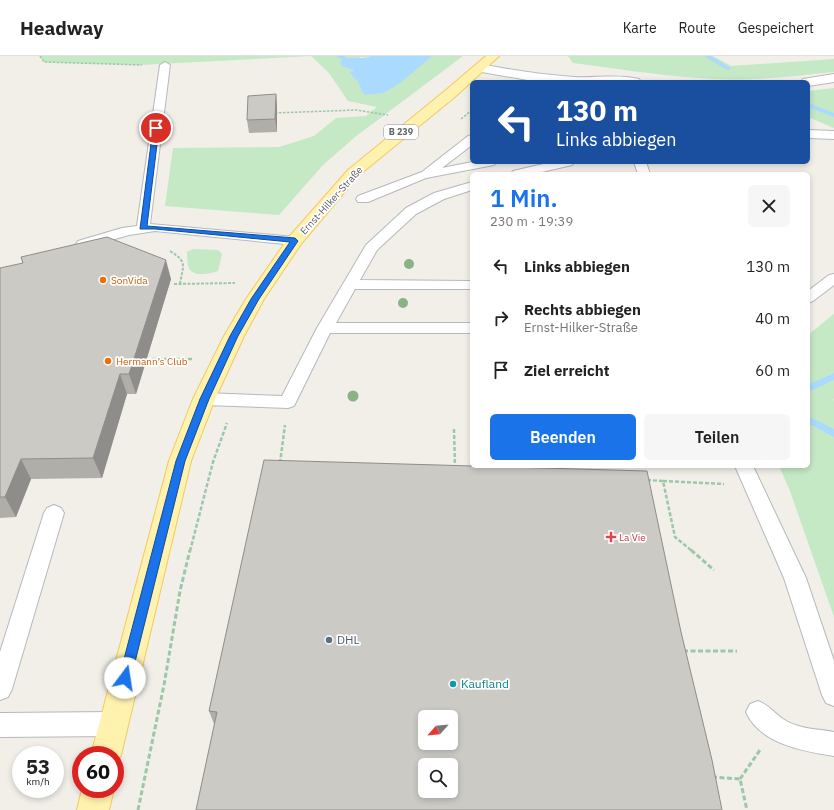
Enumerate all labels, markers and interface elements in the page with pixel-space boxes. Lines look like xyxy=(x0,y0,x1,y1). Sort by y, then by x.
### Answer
text: Headway xyxy=(20,16,103,40)
text: Karte xyxy=(623,19,657,37)
text: Route xyxy=(679,19,716,37)
text: Gespeichert xyxy=(738,19,814,37)
text: 130 m xyxy=(556,92,638,129)
icon: left xyxy=(490,96,542,148)
pin xyxy=(139,111,173,145)
icon: arrive xyxy=(145,117,167,139)
road number: B 239 xyxy=(384,125,418,139)
text: Links abbiegen xyxy=(556,128,676,151)
street label: Ernst-Hilker-Straße xyxy=(297,163,366,237)
text: 1 Min. xyxy=(490,182,558,214)
button: close xyxy=(748,185,790,227)
text: 230 m · 19:39 xyxy=(490,213,573,230)
icon: left xyxy=(490,255,512,277)
text: Links abbiegen xyxy=(524,257,630,276)
text: 130 m xyxy=(746,257,790,276)
place label: SonVida xyxy=(111,274,148,287)
marker: SonVida xyxy=(98,275,108,285)
text: Rechts abbiegen xyxy=(524,300,641,319)
icon: right xyxy=(490,307,512,329)
text: 40 m xyxy=(755,309,790,328)
text: Ernst-Hilker-Straße xyxy=(524,319,638,336)
place label: Hermann’s Club xyxy=(116,355,188,368)
marker: Hermann’s Club xyxy=(103,356,113,366)
icon: arrive xyxy=(490,359,512,381)
text: Ziel erreicht xyxy=(524,361,610,380)
text: 60 m xyxy=(755,361,790,380)
button: Beenden xyxy=(490,414,636,460)
button: Teilen xyxy=(644,414,790,460)
place label: La Vie xyxy=(619,531,646,544)
marker: La Vie xyxy=(606,532,616,542)
place label: DHL xyxy=(337,632,360,647)
marker: DHL xyxy=(324,635,334,645)
position arrow xyxy=(104,657,146,699)
place label: Kaufland xyxy=(461,676,509,691)
marker: Kaufland xyxy=(448,679,458,689)
north arrow xyxy=(418,710,458,750)
map controls xyxy=(418,710,458,798)
speed limit sign: 60 xyxy=(72,746,124,798)
text: 53 xyxy=(26,753,50,780)
button: search xyxy=(418,758,458,798)
text: km/h xyxy=(26,775,50,788)

